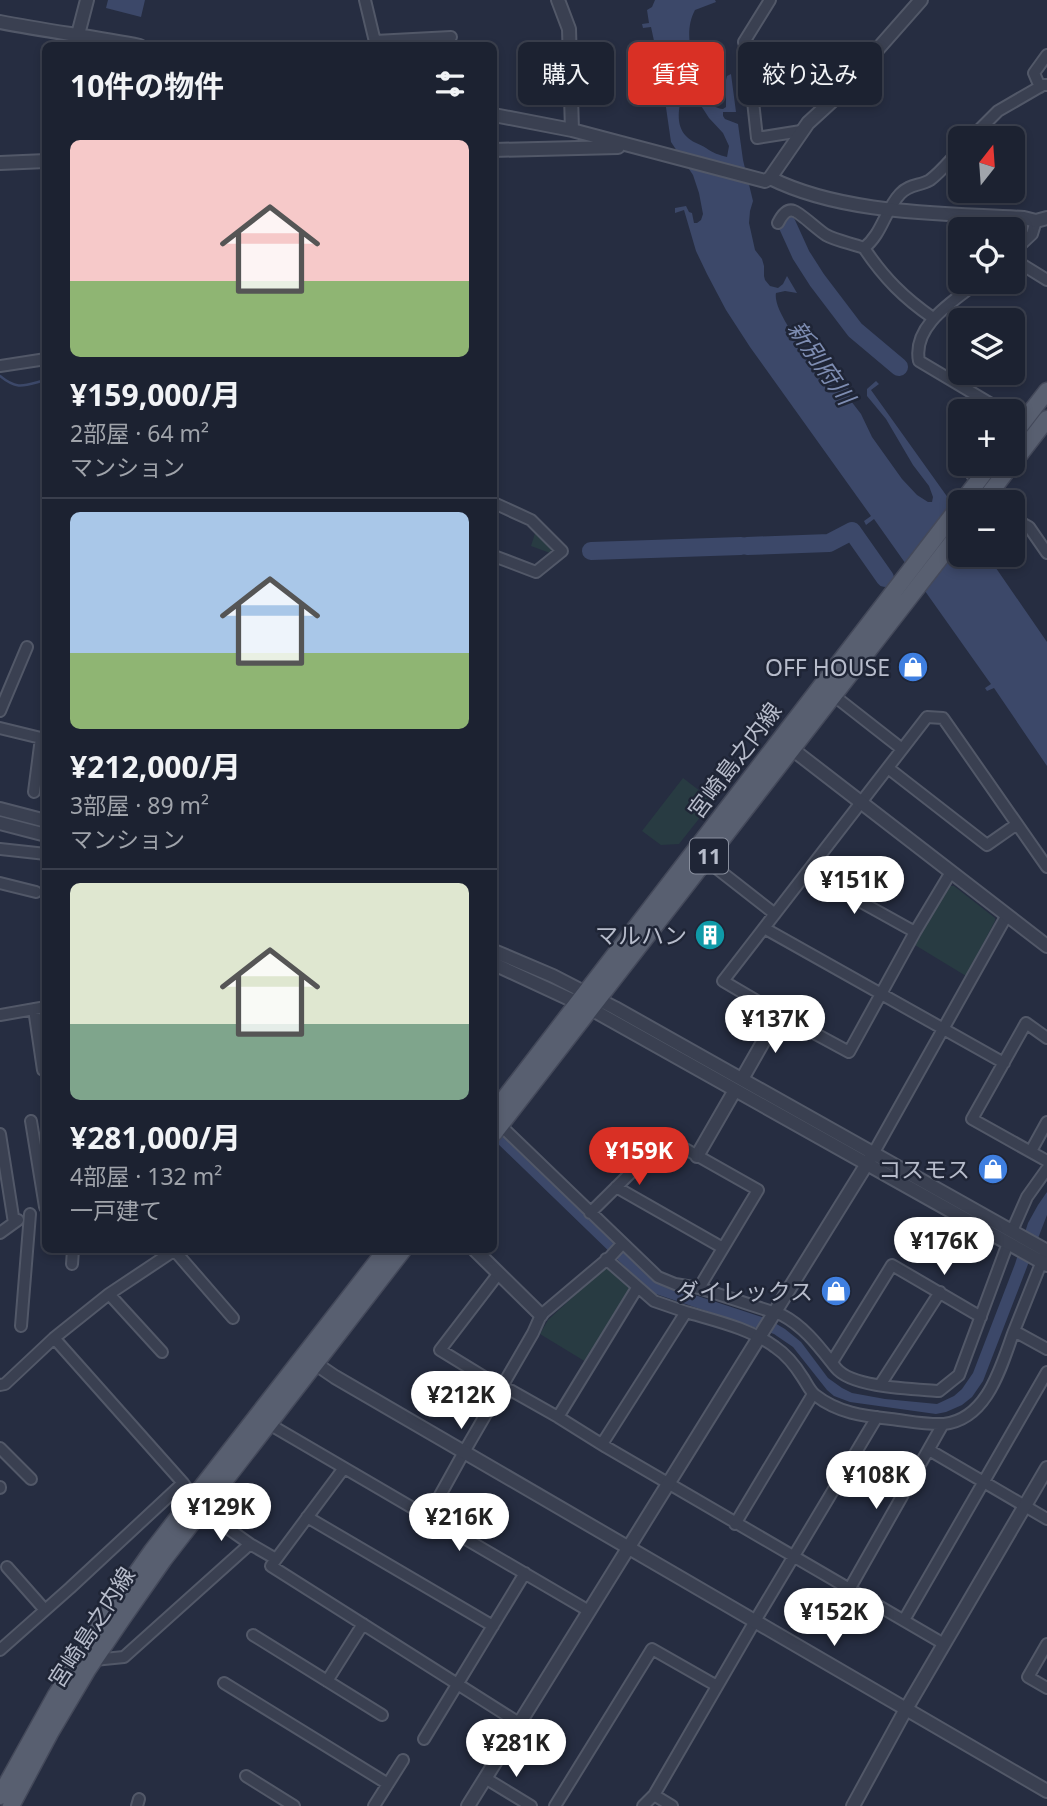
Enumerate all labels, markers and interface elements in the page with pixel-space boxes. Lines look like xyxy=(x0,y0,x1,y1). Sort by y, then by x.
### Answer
chip: 購入 xyxy=(518,42,614,105)
chip: 賃貸 xyxy=(628,42,724,105)
chip: 絞り込み xyxy=(738,42,882,105)
text: 10件の物件 xyxy=(70,65,224,106)
icon: filters xyxy=(431,65,469,103)
north arrow xyxy=(948,126,1026,203)
map controls xyxy=(948,126,1025,567)
icon: home xyxy=(207,186,333,312)
button: locate xyxy=(948,217,1025,294)
button: layers xyxy=(948,308,1025,385)
water label: 新別府川 xyxy=(781,313,865,413)
text: ¥159,000/月 xyxy=(70,374,241,415)
button: + xyxy=(948,399,1025,476)
text: 2部屋 · 64 m² xyxy=(70,417,209,449)
text: マンション xyxy=(70,451,185,483)
button: − xyxy=(948,490,1025,567)
icon: home xyxy=(207,558,333,684)
shop icon: OFF HOUSE xyxy=(896,650,930,684)
place label: OFF HOUSE xyxy=(765,651,890,683)
street label: 宮崎島之内線 xyxy=(680,695,788,825)
text: ¥212,000/月 xyxy=(70,746,241,787)
text: 3部屋 · 89 m² xyxy=(70,789,209,821)
text: マンション xyxy=(70,823,185,855)
road number: 11 xyxy=(690,838,728,874)
pin: ¥151K xyxy=(805,856,903,916)
text: ¥151K xyxy=(820,863,888,895)
building icon: マルハン xyxy=(693,918,727,952)
place label: マルハン xyxy=(595,919,687,951)
icon: home xyxy=(207,929,333,1055)
pin: ¥137K xyxy=(726,996,824,1055)
text: ¥137K xyxy=(741,1002,809,1034)
text: ¥281,000/月 xyxy=(70,1117,241,1158)
pin: ¥159K xyxy=(590,1128,688,1187)
text: ¥159K xyxy=(605,1134,673,1166)
shop icon: コスモス xyxy=(976,1152,1010,1186)
place label: コスモス xyxy=(878,1153,970,1185)
text: 4部屋 · 132 m² xyxy=(70,1160,222,1192)
text: 一戸建て xyxy=(70,1194,162,1226)
pin: ¥176K xyxy=(895,1218,993,1277)
text: ¥176K xyxy=(910,1224,978,1256)
shop icon: ダイレックス xyxy=(819,1274,853,1308)
place label: ダイレックス xyxy=(676,1275,813,1307)
pin: ¥212K xyxy=(412,1372,510,1431)
text: ¥212K xyxy=(427,1378,495,1410)
pin: ¥108K xyxy=(827,1452,925,1511)
text: ¥108K xyxy=(842,1458,910,1490)
pin: ¥129K xyxy=(172,1484,270,1543)
text: ¥129K xyxy=(187,1490,255,1522)
pin: ¥216K xyxy=(410,1494,508,1553)
text: ¥216K xyxy=(425,1500,493,1532)
street label: 宮崎島之内線 xyxy=(40,1560,142,1694)
pin: ¥152K xyxy=(785,1588,883,1648)
text: ¥152K xyxy=(800,1595,868,1627)
pin: ¥281K xyxy=(467,1720,565,1779)
text: ¥281K xyxy=(482,1726,550,1758)

